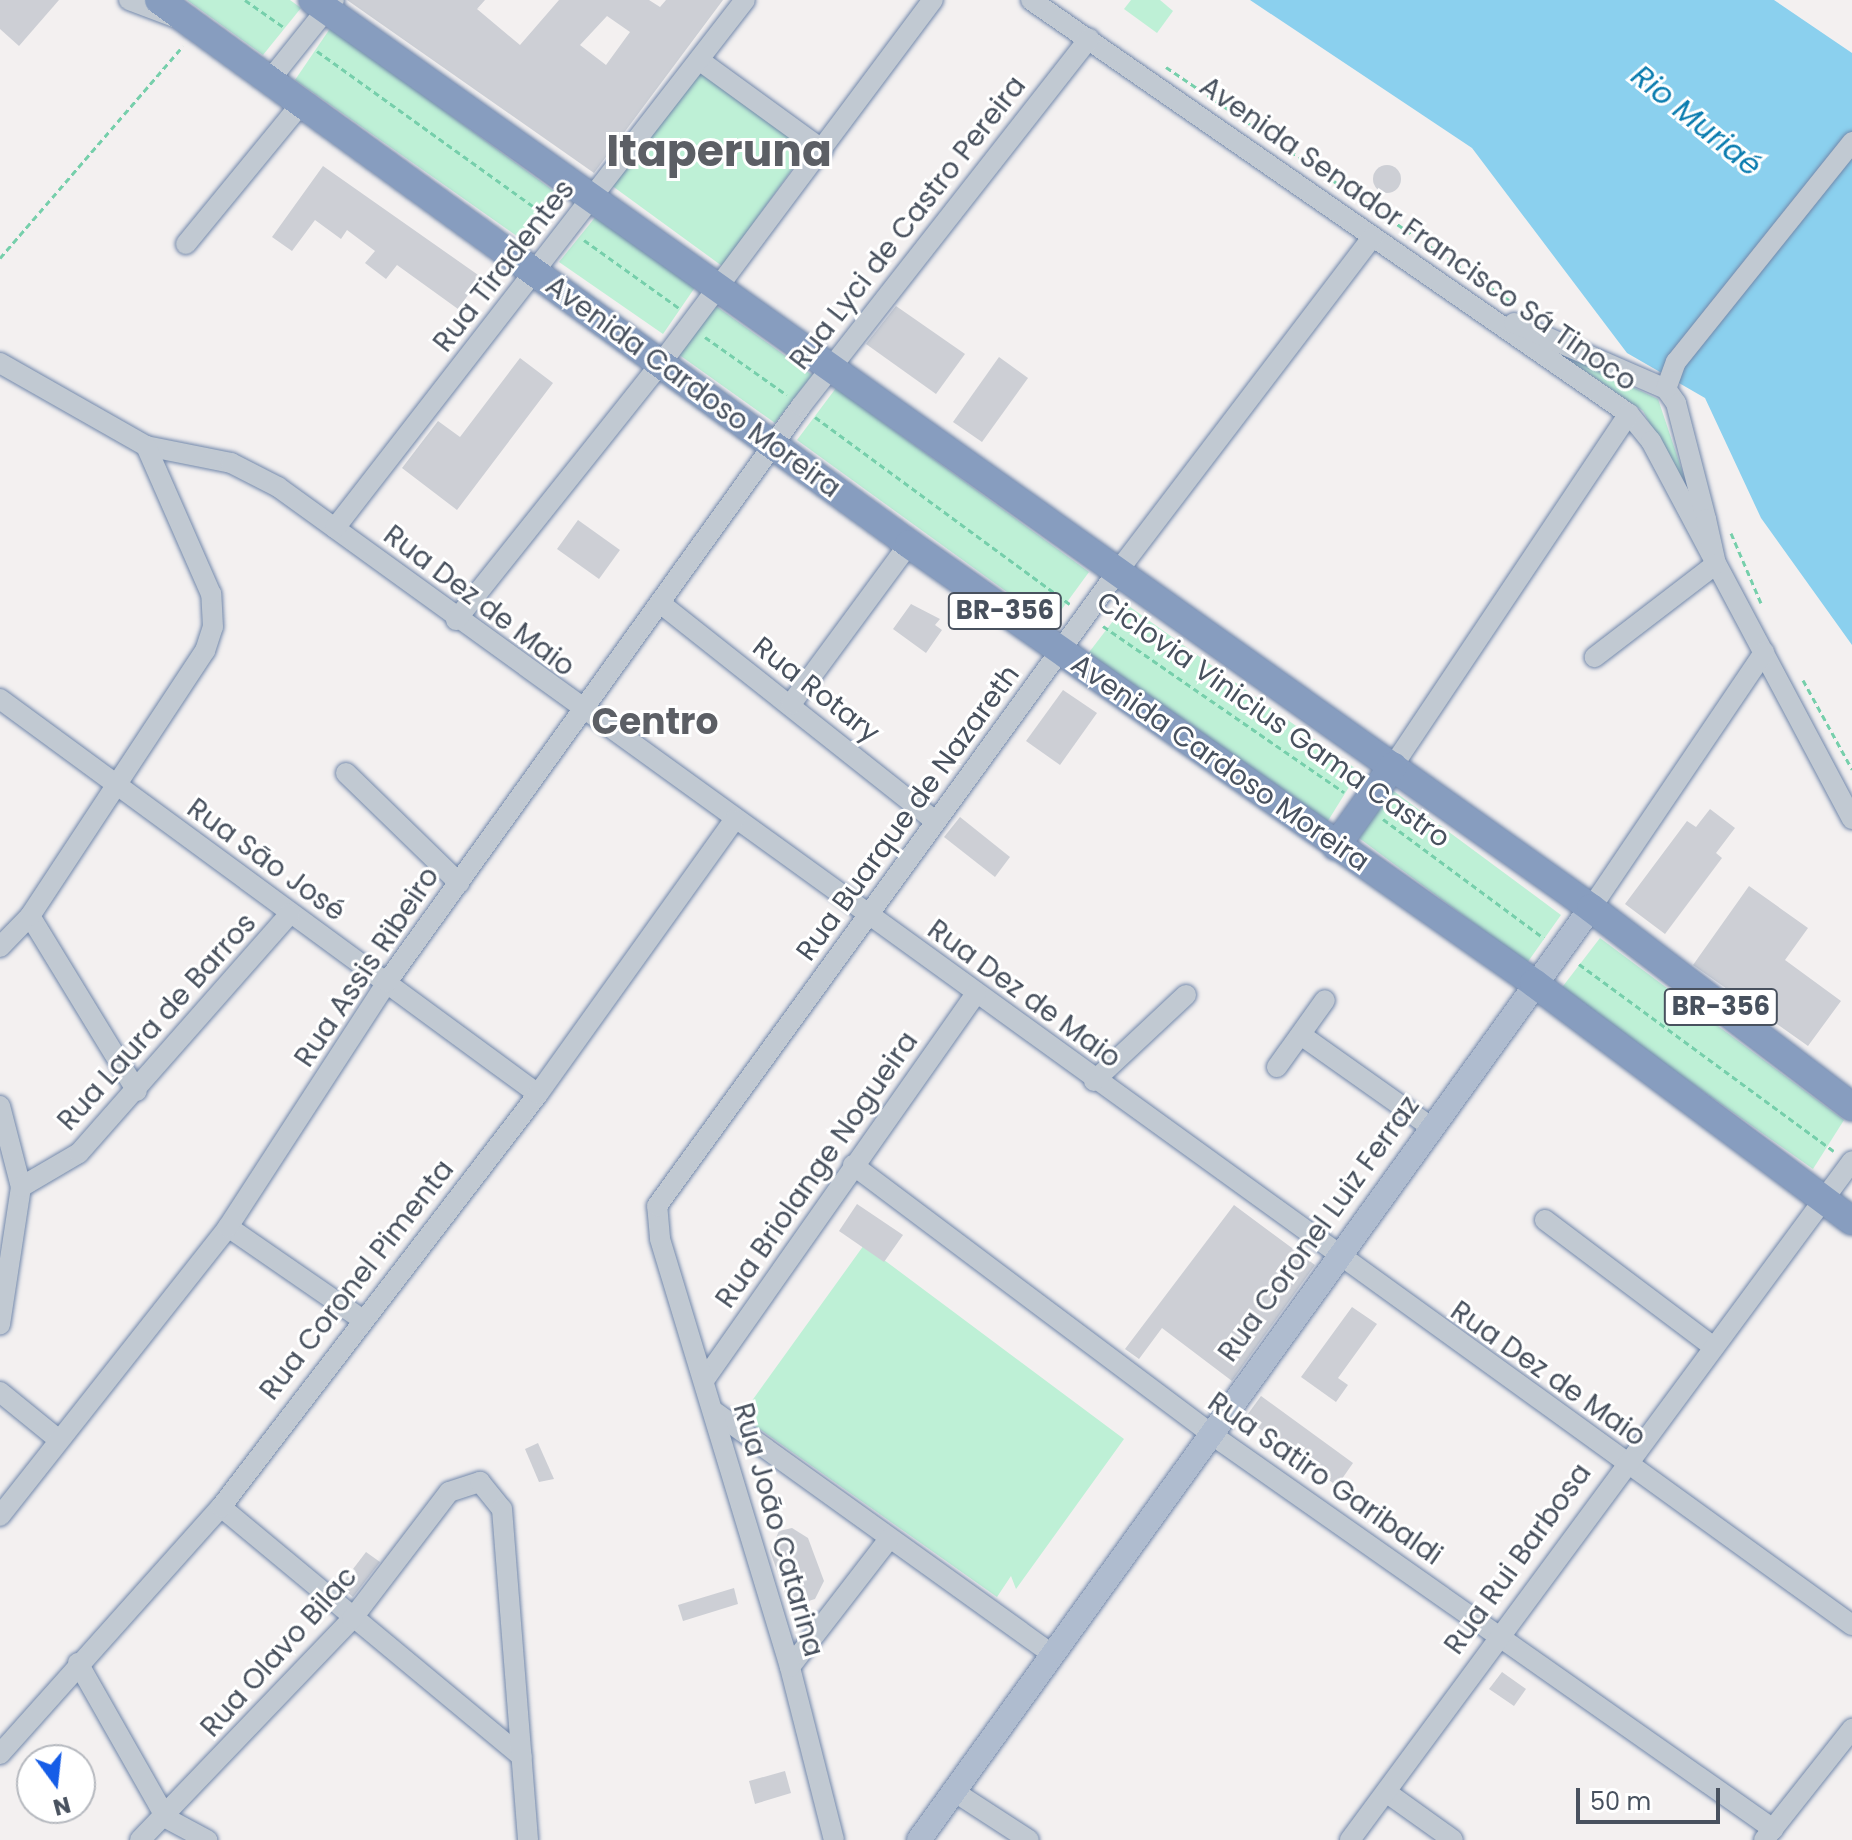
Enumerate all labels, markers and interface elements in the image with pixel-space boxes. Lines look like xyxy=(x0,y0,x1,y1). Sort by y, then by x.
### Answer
water label: Rio Muriaé xyxy=(1624,58,1768,184)
street label: Rua Lyci de Castro Pereira xyxy=(783,70,1033,376)
street label: Avenida Senador Francisco Sá Tinoco xyxy=(1193,70,1643,398)
district label: Itaperuna xyxy=(606,125,832,177)
street label: Rua Tiradentes xyxy=(426,173,582,359)
street label: Avenida Cardoso Moreira xyxy=(539,269,847,505)
street label: Rua Dez de Maio xyxy=(377,518,581,684)
street label: Ciclovia Vinicius Gama Castro xyxy=(1090,585,1456,855)
road number: BR-356 xyxy=(947,589,1063,633)
street label: Rua Rotary xyxy=(746,630,886,750)
street label: Avenida Cardoso Moreira xyxy=(1065,647,1375,879)
street label: Rua Buarque de Nazareth xyxy=(789,659,1027,967)
district label: Centro xyxy=(592,700,718,744)
street label: Rua São José xyxy=(181,791,351,929)
street label: Rua Assis Ribeiro xyxy=(288,861,446,1073)
street label: Rua Laura de Barros xyxy=(51,907,263,1137)
street label: Rua Dez de Maio xyxy=(921,913,1127,1075)
road number: BR-356 xyxy=(1663,985,1779,1029)
street label: Rua Briolange Nogueira xyxy=(709,1025,925,1315)
street label: Rua Coronel Luiz Ferraz xyxy=(1211,1090,1427,1368)
street label: Rua Coronel Pimenta xyxy=(253,1153,461,1407)
street label: Rua Dez de Maio xyxy=(1444,1294,1652,1454)
street label: Rua Satiro Garibaldi xyxy=(1201,1385,1449,1573)
street label: Rua João Catarina xyxy=(726,1399,830,1661)
street label: Rua Rui Barbosa xyxy=(1438,1457,1598,1661)
street label: Rua Olavo Bilac xyxy=(194,1560,364,1744)
north arrow xyxy=(16,1744,96,1824)
scale bar xyxy=(1580,1772,1724,1822)
text: 50 m xyxy=(1590,1785,1651,1818)
text: N xyxy=(50,1789,74,1823)

